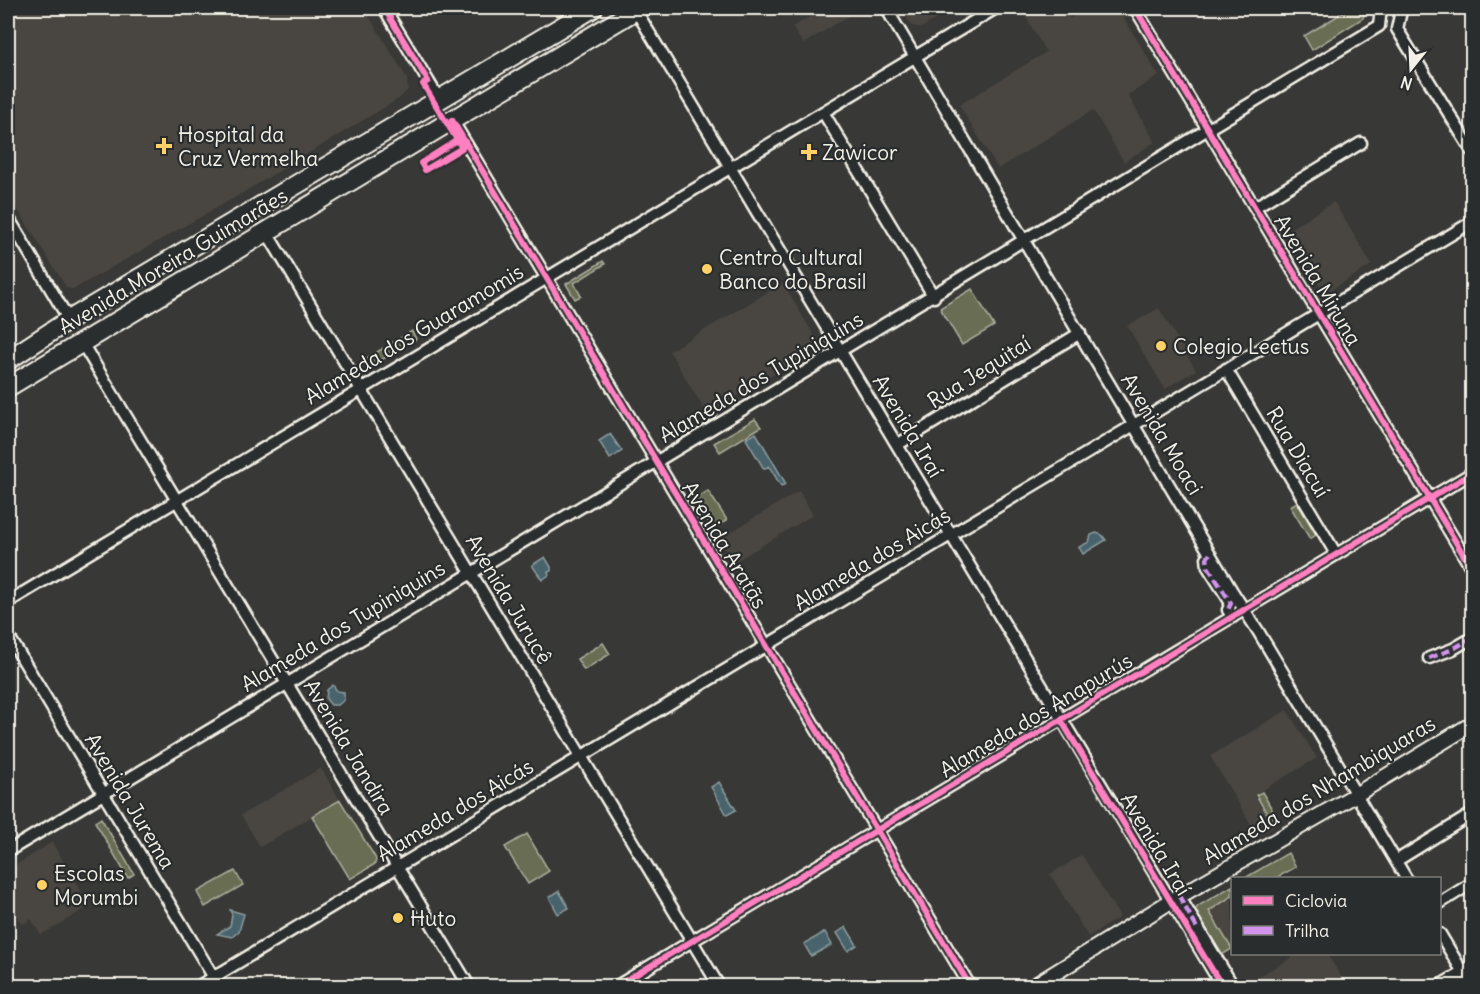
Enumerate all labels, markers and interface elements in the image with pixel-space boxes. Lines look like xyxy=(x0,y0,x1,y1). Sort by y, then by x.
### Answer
north arrow xyxy=(1381,39,1441,99)
text: N xyxy=(1398,72,1415,94)
place label: Hospital da Cruz Vermelha xyxy=(178,121,318,172)
marker: Hospital da Cruz Vermelha xyxy=(155,137,173,155)
place label: Zawicor xyxy=(822,139,898,166)
marker: Zawicor xyxy=(800,143,818,161)
street label: Avenida Moreira Guimarães xyxy=(53,182,293,340)
street label: Avenida Miruna xyxy=(1268,210,1368,350)
place label: Centro Cultural Banco do Brasil xyxy=(719,244,866,295)
street label: Alameda dos Guaramomis xyxy=(300,258,528,410)
marker: Centro Cultural Banco do Brasil xyxy=(700,262,714,276)
street label: Alameda dos Tupiniquins xyxy=(654,305,868,449)
street label: Rua Jequitaí xyxy=(922,329,1036,414)
place label: Colegio Lectus xyxy=(1173,333,1309,360)
marker: Colegio Lectus xyxy=(1154,339,1168,353)
street label: Avenida Moaci xyxy=(1115,368,1209,500)
street label: Avenida Iraí xyxy=(867,370,949,483)
street label: Rua Diacuí xyxy=(1260,402,1336,503)
street label: Avenida Aratãs xyxy=(676,477,774,613)
street label: Alameda dos Aicás xyxy=(789,502,955,616)
street label: Avenida Jurucê xyxy=(460,529,558,669)
street label: Alameda dos Tupiniquins xyxy=(236,554,450,698)
street label: Alameda dos Anapurús xyxy=(935,647,1137,783)
street label: Avenida Jandira xyxy=(298,674,400,820)
street label: Alameda dos Nhambiquaras xyxy=(1198,710,1440,870)
street label: Avenida Jurema xyxy=(79,728,181,874)
street label: Alameda dos Aicás xyxy=(372,753,538,867)
street label: Avenida Iraí xyxy=(1115,788,1197,901)
place label: Escolas Morumbi xyxy=(54,860,138,911)
legend xyxy=(1231,877,1441,955)
marker: Escolas Morumbi xyxy=(35,878,49,892)
text: Ciclovia xyxy=(1285,889,1347,912)
place label: Huto xyxy=(410,905,456,932)
marker: Huto xyxy=(391,911,405,925)
text: Trilha xyxy=(1285,919,1329,942)

